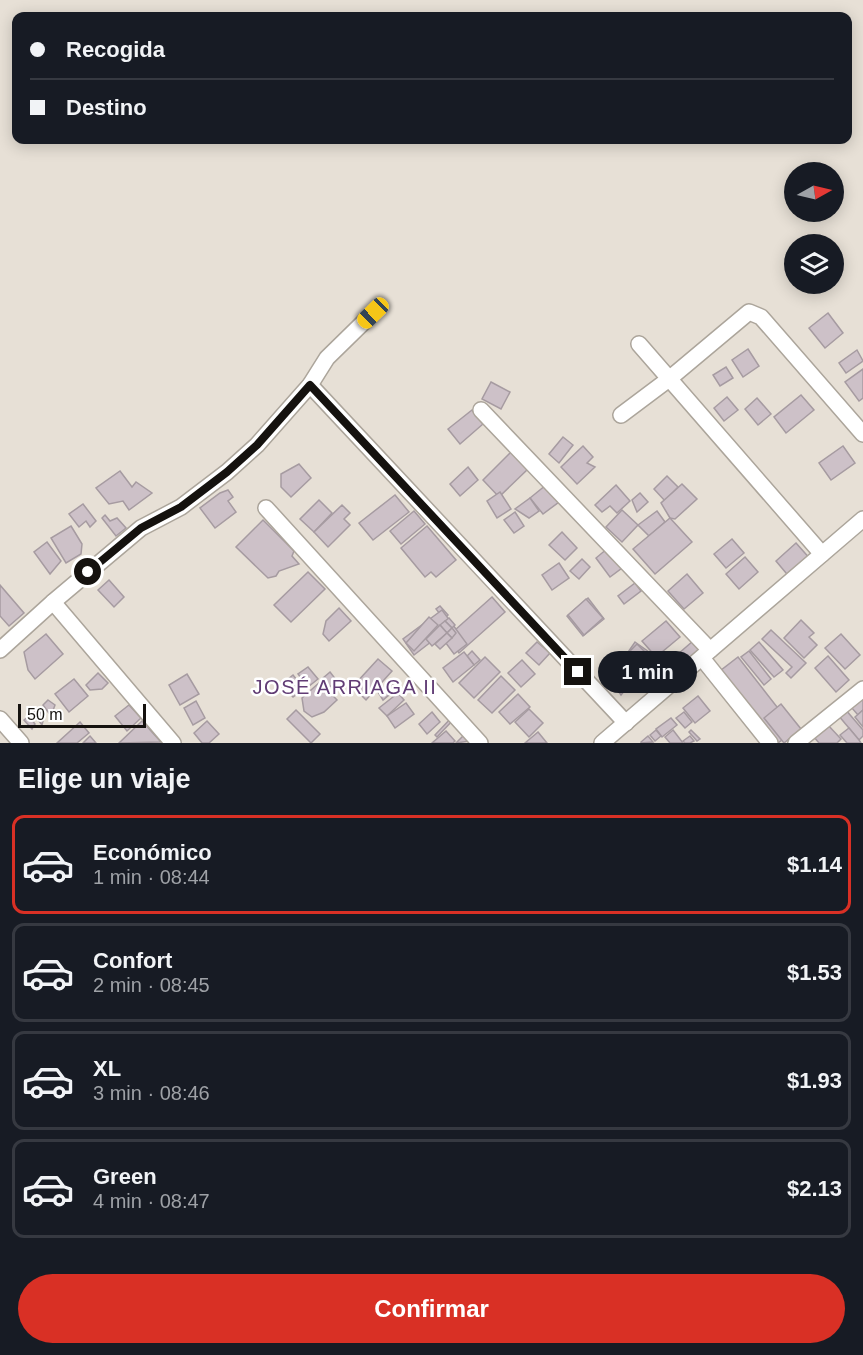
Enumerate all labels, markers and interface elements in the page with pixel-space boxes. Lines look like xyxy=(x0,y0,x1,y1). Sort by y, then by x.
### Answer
text: Recogida xyxy=(66,37,165,62)
text: Destino xyxy=(66,95,147,120)
north arrow xyxy=(784,162,844,222)
map controls xyxy=(784,162,844,294)
button: layers xyxy=(784,234,844,294)
car xyxy=(354,294,392,332)
route start xyxy=(74,558,101,585)
callout: 1 min xyxy=(599,651,698,693)
route end xyxy=(564,658,591,685)
text: 1 min xyxy=(621,661,674,683)
district label: JOSÉ ARRIAGA II xyxy=(253,676,437,698)
scale bar xyxy=(18,701,146,728)
text: 50 m xyxy=(27,706,63,723)
text: Elige un viaje xyxy=(18,764,191,794)
icon: car xyxy=(21,838,75,892)
text: Económico xyxy=(93,840,212,865)
text: $1.14 xyxy=(787,852,842,877)
text: 1 min · 08:44 xyxy=(93,866,210,888)
icon: car xyxy=(21,946,75,1000)
text: Confort xyxy=(93,948,172,973)
text: $1.53 xyxy=(787,960,842,985)
text: 2 min · 08:45 xyxy=(93,974,210,996)
icon: car xyxy=(21,1054,75,1108)
text: XL xyxy=(93,1056,121,1081)
text: $1.93 xyxy=(787,1068,842,1093)
text: 3 min · 08:46 xyxy=(93,1082,210,1104)
icon: car xyxy=(21,1162,75,1216)
text: Green xyxy=(93,1164,157,1189)
text: $2.13 xyxy=(787,1176,842,1201)
text: 4 min · 08:47 xyxy=(93,1190,210,1212)
button: Confirmar xyxy=(18,1274,845,1343)

